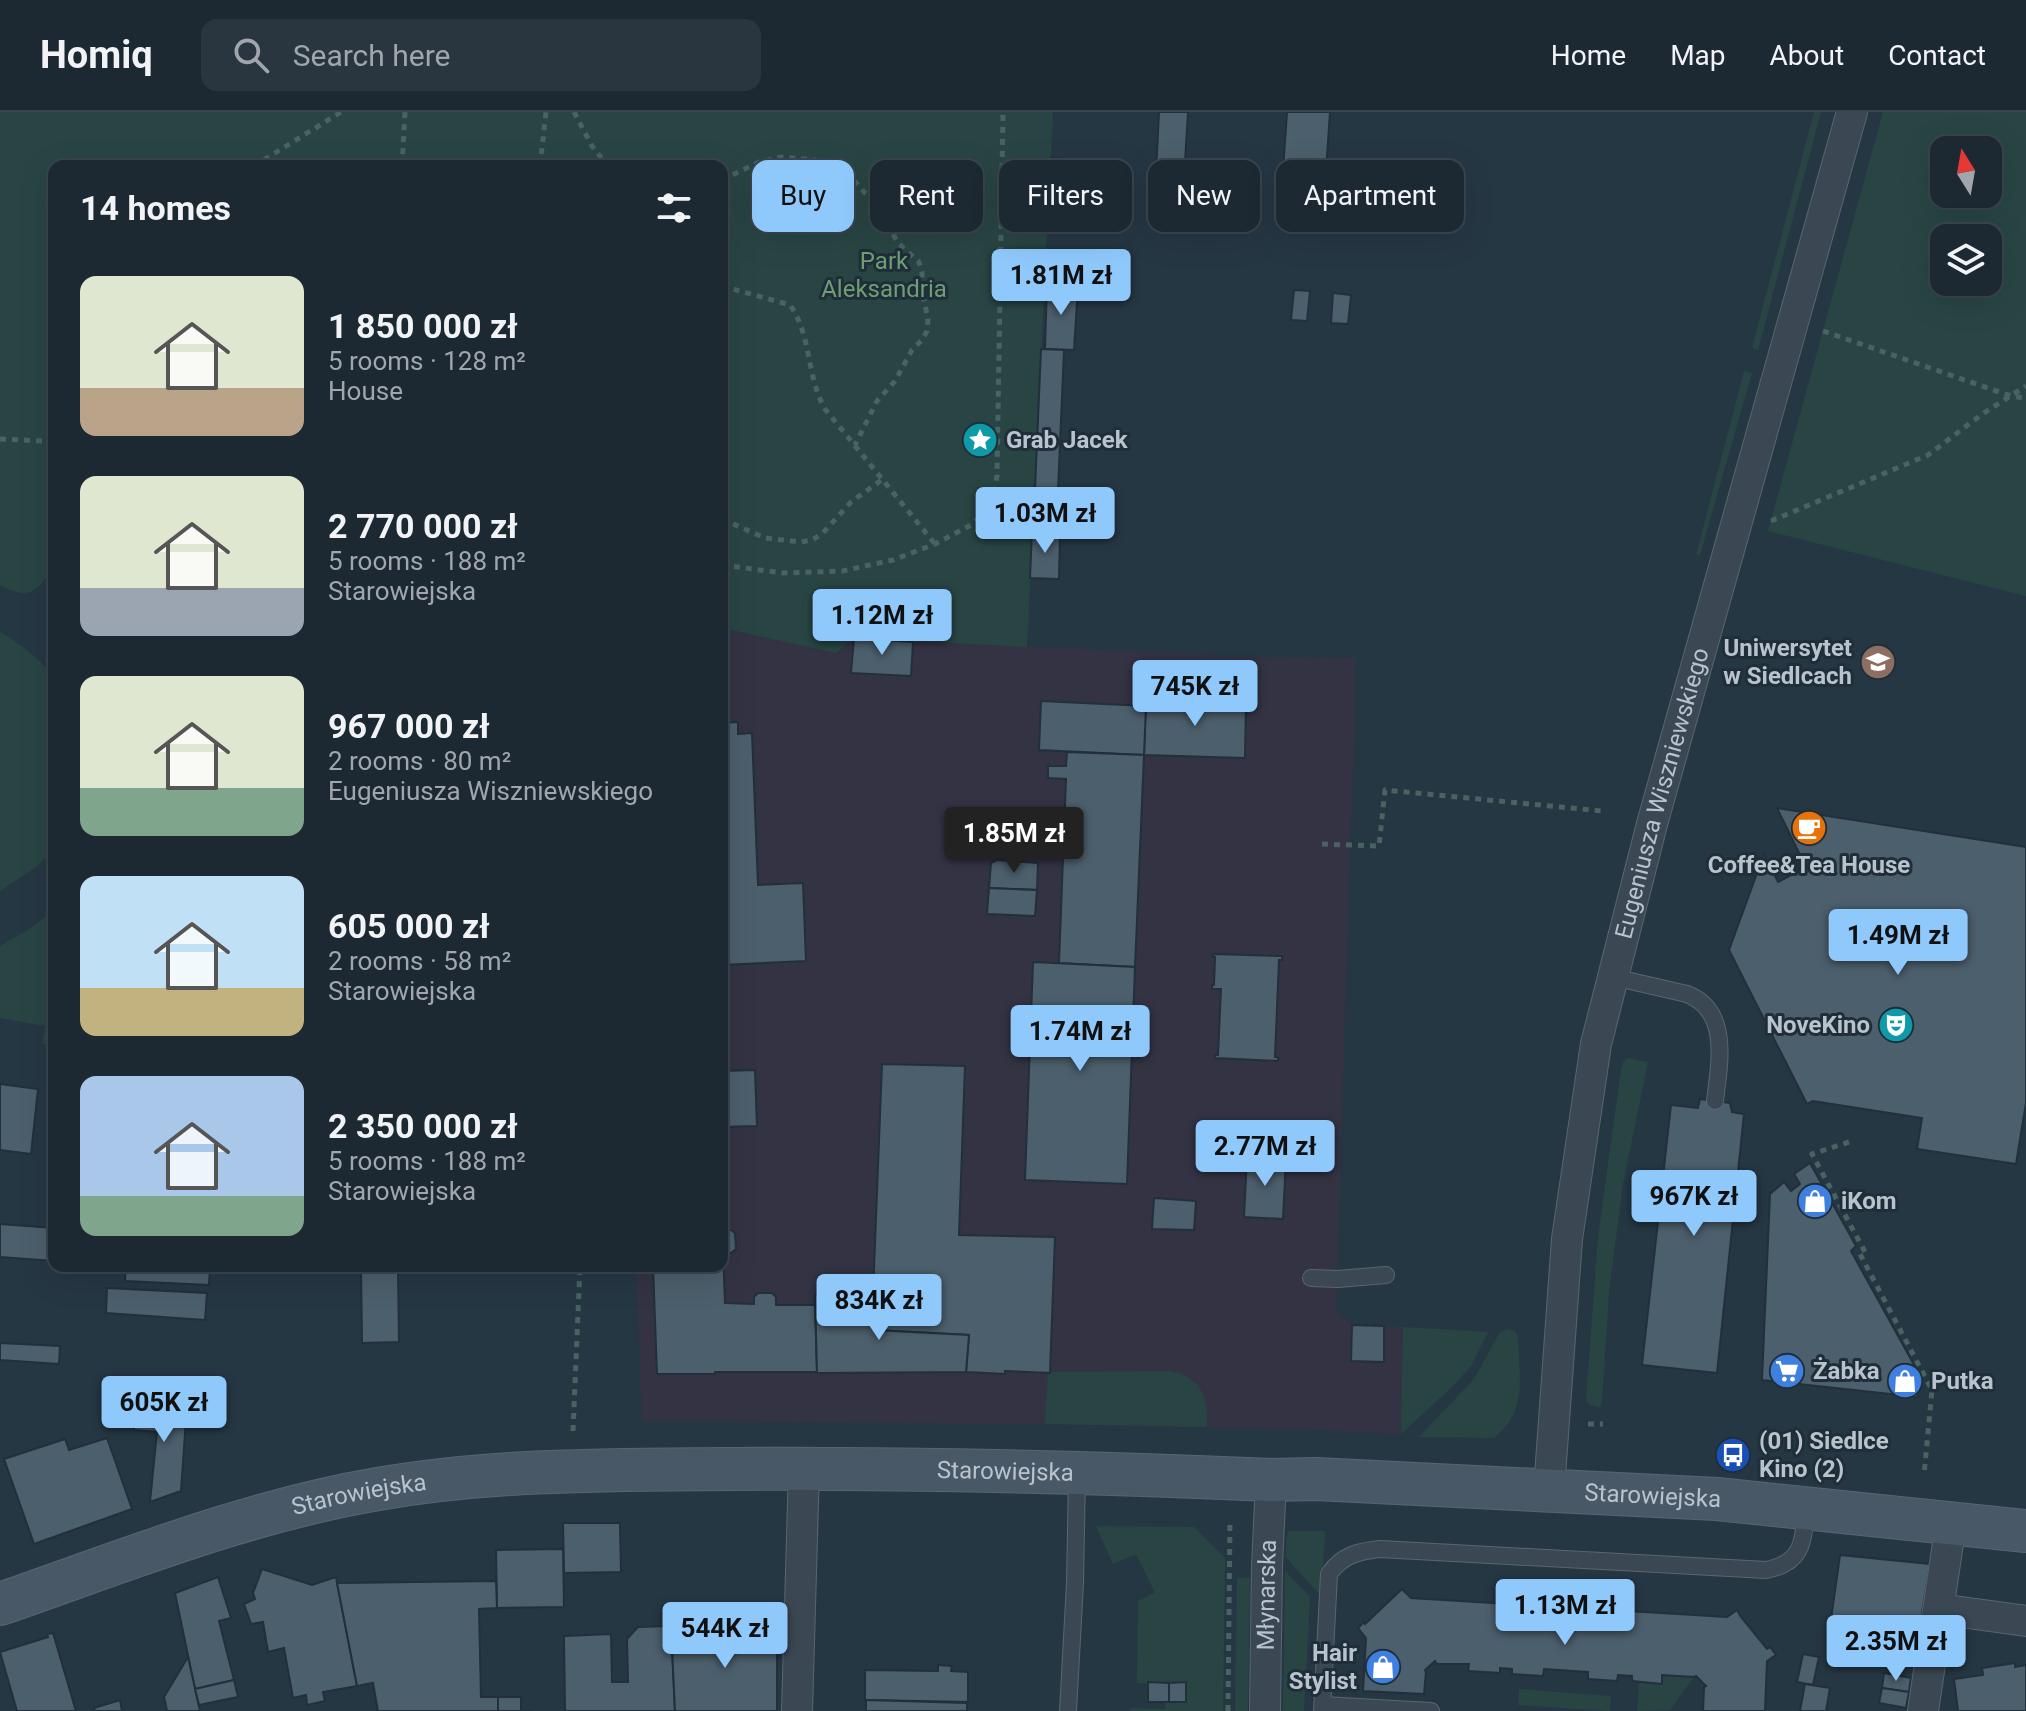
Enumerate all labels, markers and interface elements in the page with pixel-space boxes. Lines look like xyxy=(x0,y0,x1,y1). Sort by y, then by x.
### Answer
search box xyxy=(201,19,761,91)
text: Homiq xyxy=(40,33,153,77)
icon: search xyxy=(229,33,273,77)
text: Search here xyxy=(293,38,451,73)
text: Home xyxy=(1551,39,1626,72)
text: Map xyxy=(1670,39,1726,72)
text: About xyxy=(1770,39,1844,72)
text: Contact xyxy=(1888,39,1986,72)
north arrow xyxy=(1930,136,2002,208)
map controls xyxy=(1930,136,2002,296)
chip: Buy xyxy=(752,160,854,232)
chip: Rent xyxy=(870,160,983,232)
chip: Filters xyxy=(999,160,1132,232)
chip: New xyxy=(1148,160,1260,232)
chip: Apartment xyxy=(1276,160,1464,232)
icon: filters xyxy=(652,186,696,230)
text: 14 homes xyxy=(80,188,231,228)
button: layers xyxy=(1930,224,2002,296)
park label: Park Aleksandria xyxy=(821,247,947,303)
pin: 1.81M zł xyxy=(978,249,1144,317)
text: 1.81M zł xyxy=(1010,260,1112,290)
text: 1 850 000 zł xyxy=(328,306,518,346)
icon: home xyxy=(144,308,240,404)
text: 5 rooms · 128 m² xyxy=(328,346,526,376)
text: House xyxy=(328,376,403,406)
place icon: Grab Jacek xyxy=(961,421,999,459)
place label: Grab Jacek xyxy=(1006,426,1129,454)
pin: 1.03M zł xyxy=(962,487,1128,555)
text: 1.03M zł xyxy=(994,498,1096,528)
text: 2 770 000 zł xyxy=(328,506,518,546)
icon: home xyxy=(144,508,240,604)
text: 5 rooms · 188 m² xyxy=(328,546,526,576)
text: Starowiejska xyxy=(328,576,476,606)
pin: 1.12M zł xyxy=(799,589,965,657)
text: 1.12M zł xyxy=(831,600,933,630)
place label: Uniwersytet w Siedlcach xyxy=(1723,634,1852,690)
school or university icon: Uniwersytet w Siedlcach xyxy=(1859,643,1897,681)
street label: Eugeniusza Wiszniewskiego xyxy=(1609,645,1715,942)
pin: 745K zł xyxy=(1121,660,1269,728)
text: 745K zł xyxy=(1151,671,1239,701)
text: 967 000 zł xyxy=(328,706,490,746)
icon: home xyxy=(144,708,240,804)
text: 2 rooms · 80 m² xyxy=(328,746,511,776)
text: Eugeniusza Wiszniewskiego xyxy=(328,776,653,806)
pin: 1.85M zł xyxy=(931,807,1097,875)
cafe icon: Coffee&Tea House xyxy=(1790,809,1828,847)
text: 1.85M zł xyxy=(963,818,1065,848)
place label: Coffee&Tea House xyxy=(1708,851,1910,879)
text: 605 000 zł xyxy=(328,906,490,946)
icon: home xyxy=(144,908,240,1004)
pin: 1.49M zł xyxy=(1815,909,1981,977)
text: 1.49M zł xyxy=(1847,920,1949,950)
text: 2 rooms · 58 m² xyxy=(328,946,511,976)
text: Starowiejska xyxy=(328,976,476,1006)
pin: 1.74M zł xyxy=(997,1005,1163,1073)
theatre icon: NoveKino xyxy=(1877,1006,1915,1044)
place label: NoveKino xyxy=(1766,1011,1870,1039)
text: 1.74M zł xyxy=(1029,1016,1131,1046)
text: 2 350 000 zł xyxy=(328,1106,518,1146)
icon: home xyxy=(144,1108,240,1204)
pin: 2.77M zł xyxy=(1182,1120,1348,1188)
text: 2.77M zł xyxy=(1214,1131,1316,1161)
text: 5 rooms · 188 m² xyxy=(328,1146,526,1176)
pin: 967K zł xyxy=(1620,1170,1768,1238)
text: Starowiejska xyxy=(328,1176,476,1206)
text: 967K zł xyxy=(1650,1181,1738,1211)
shop icon: iKom xyxy=(1796,1182,1834,1220)
place label: iKom xyxy=(1841,1187,1897,1215)
pin: 834K zł xyxy=(805,1274,953,1342)
text: 834K zł xyxy=(835,1285,923,1315)
supermarket icon: Żabka xyxy=(1768,1352,1806,1390)
place label: Żabka xyxy=(1813,1357,1880,1385)
shop icon: Putka xyxy=(1886,1362,1924,1400)
place label: Putka xyxy=(1931,1367,1994,1395)
pin: 605K zł xyxy=(90,1376,238,1444)
text: 605K zł xyxy=(120,1387,208,1417)
place label: (01) Siedlce Kino (2) xyxy=(1759,1427,1889,1483)
bus stop icon: (01) Siedlce Kino (2) xyxy=(1714,1436,1752,1474)
street label: Starowiejska xyxy=(937,1456,1074,1487)
street label: Starowiejska xyxy=(289,1468,428,1521)
street label: Starowiejska xyxy=(1584,1478,1722,1513)
street label: Młynarska xyxy=(1252,1539,1282,1651)
pin: 1.13M zł xyxy=(1482,1579,1648,1647)
text: 1.13M zł xyxy=(1514,1590,1616,1620)
pin: 544K zł xyxy=(651,1602,799,1670)
text: 544K zł xyxy=(681,1613,769,1643)
pin: 2.35M zł xyxy=(1813,1615,1979,1683)
text: 2.35M zł xyxy=(1845,1626,1947,1656)
place label: Hair Stylist xyxy=(1289,1639,1357,1695)
shop icon: Hair Stylist xyxy=(1364,1648,1402,1686)

